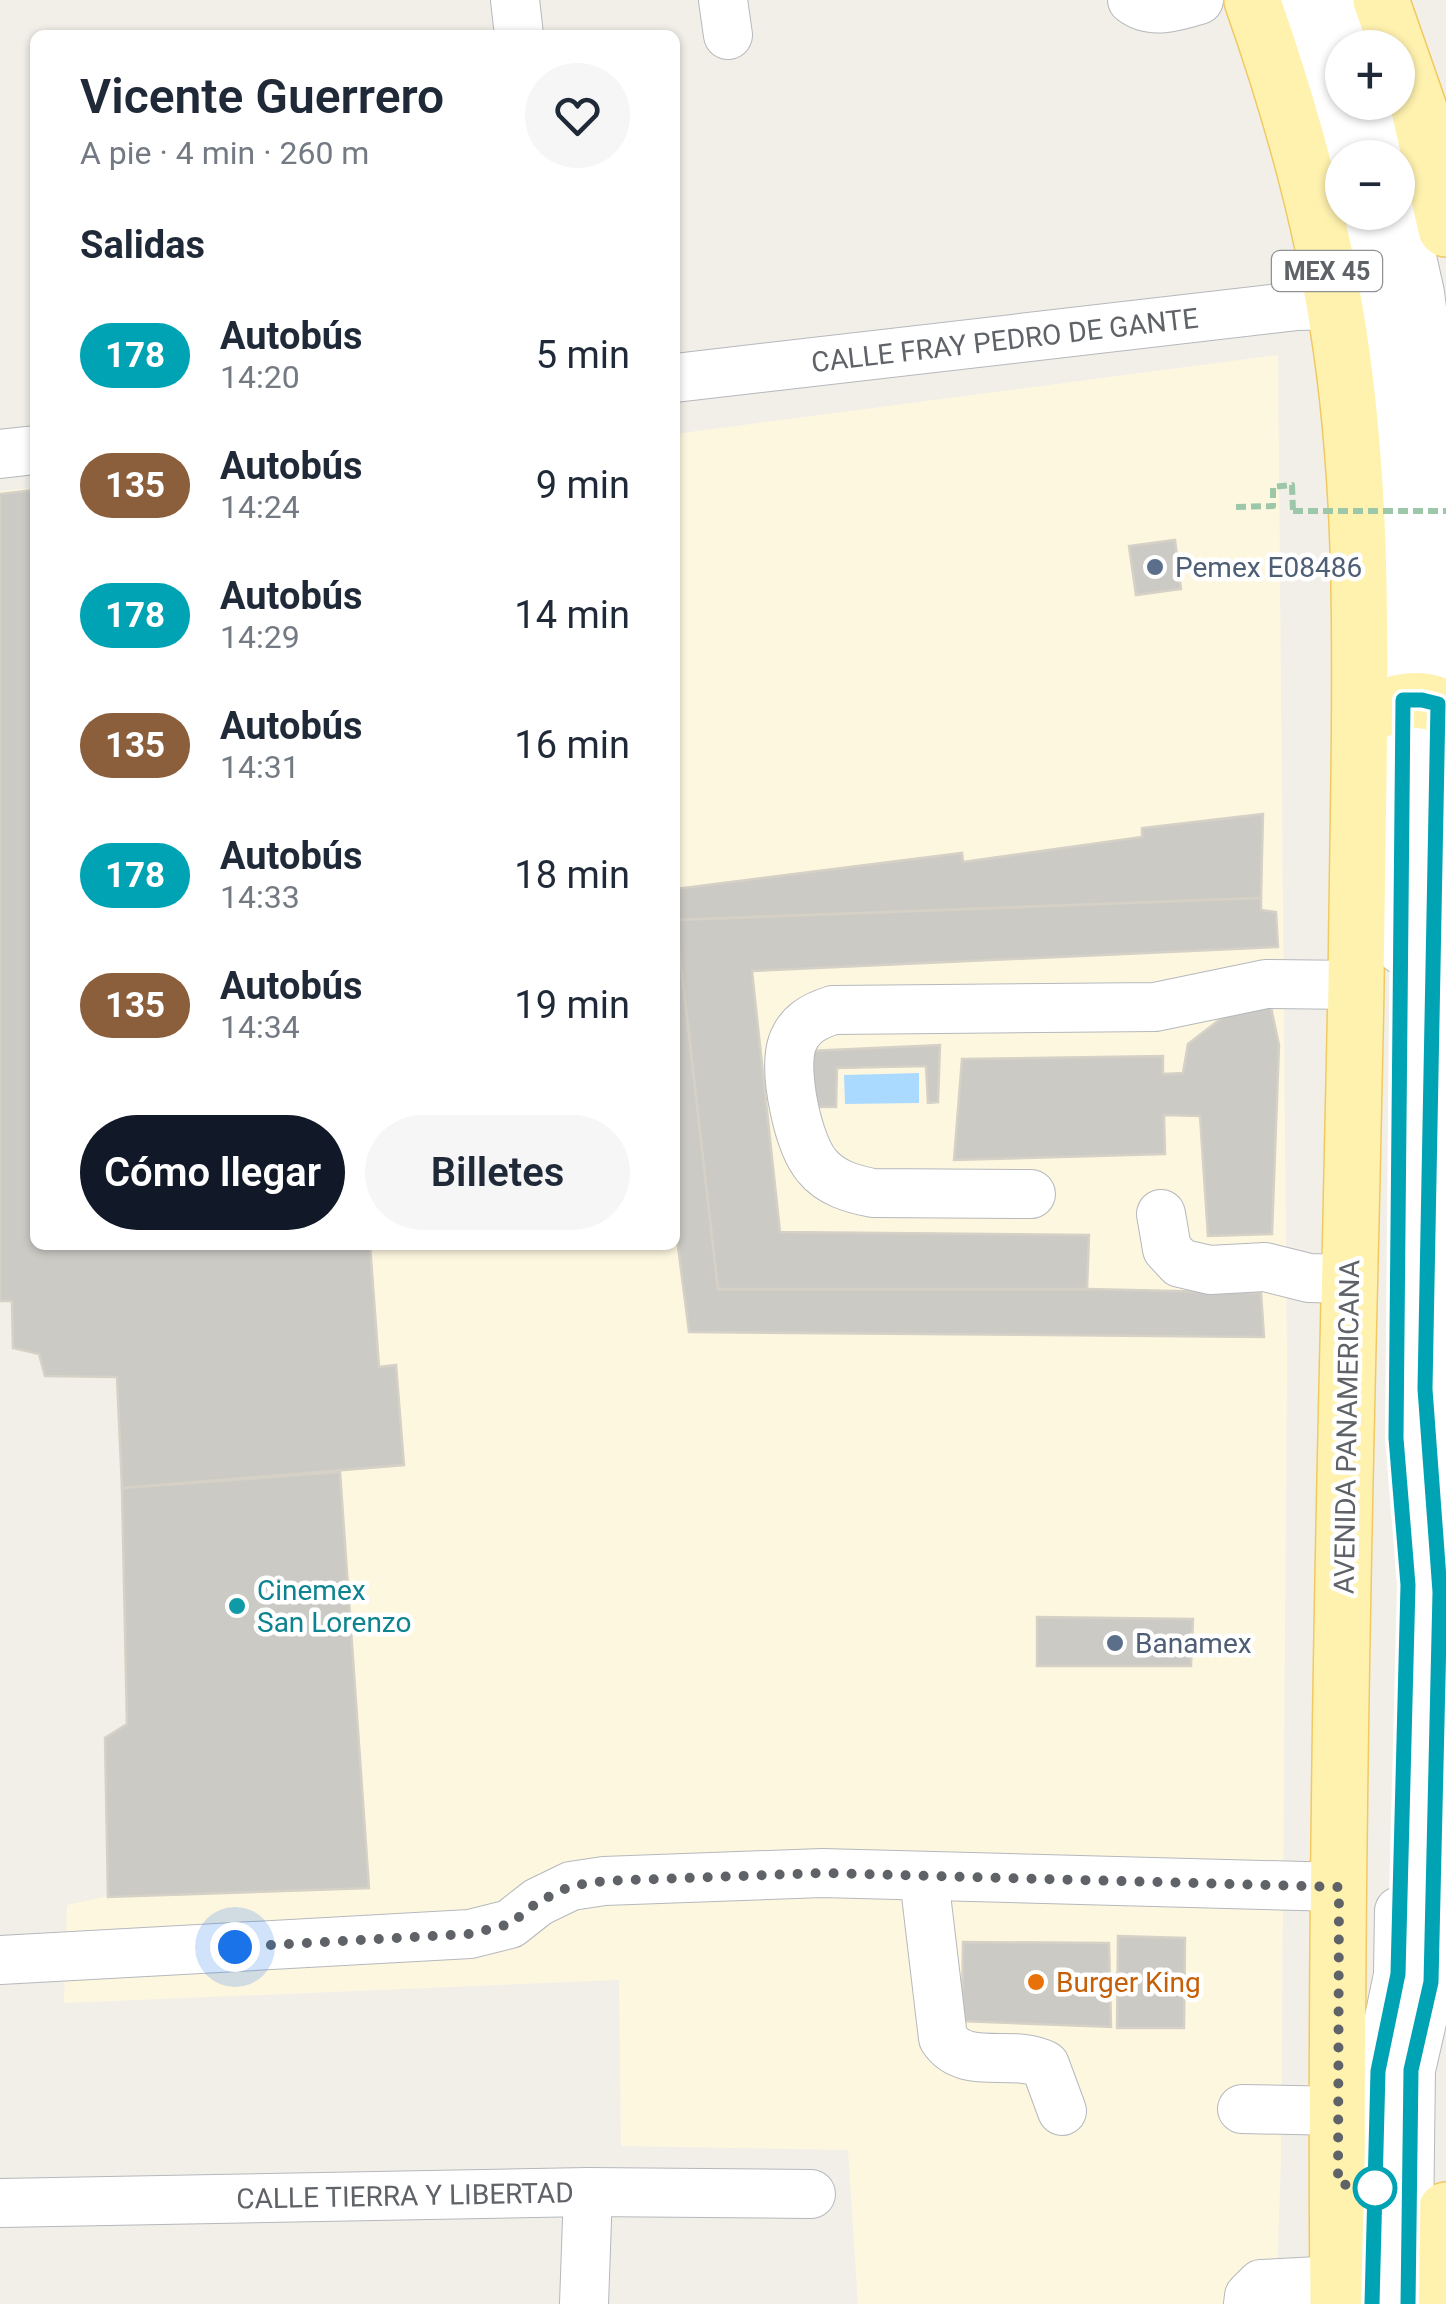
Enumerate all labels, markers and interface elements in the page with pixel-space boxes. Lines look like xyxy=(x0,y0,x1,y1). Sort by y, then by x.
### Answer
map controls xyxy=(1325,30,1415,230)
button: + xyxy=(1325,30,1415,120)
button: heart xyxy=(525,63,630,168)
text: Vicente Guerrero xyxy=(80,68,444,125)
text: A pie · 4 min · 260 m xyxy=(80,134,369,172)
button: − xyxy=(1325,140,1415,230)
text: Salidas xyxy=(80,223,205,267)
road number: MEX 45 xyxy=(1272,251,1382,291)
street label: CALLE FRAY PEDRO DE GANTE xyxy=(810,301,1200,379)
text: Autobús xyxy=(220,314,363,358)
text: 5 min xyxy=(536,333,630,377)
text: 178 xyxy=(105,335,165,376)
text: 14:20 xyxy=(220,358,300,396)
text: Autobús xyxy=(220,444,363,488)
text: 9 min xyxy=(536,463,630,507)
text: 135 xyxy=(105,465,165,506)
text: 14:24 xyxy=(220,488,300,526)
place label: Pemex E08486 xyxy=(1175,551,1362,584)
marker: Pemex E08486 xyxy=(1144,556,1166,578)
text: Autobús xyxy=(220,574,363,618)
text: 14 min xyxy=(514,593,630,637)
text: 178 xyxy=(105,595,165,636)
text: 14:29 xyxy=(220,618,300,656)
text: Autobús xyxy=(220,704,363,748)
text: 16 min xyxy=(514,723,630,767)
text: 135 xyxy=(105,725,165,766)
text: 14:31 xyxy=(220,748,300,786)
text: Autobús xyxy=(220,834,363,878)
text: 18 min xyxy=(514,853,630,897)
text: 178 xyxy=(105,855,165,896)
text: 14:33 xyxy=(220,878,300,916)
text: Autobús xyxy=(220,964,363,1008)
text: 19 min xyxy=(514,983,630,1027)
text: 135 xyxy=(105,985,165,1026)
text: 14:34 xyxy=(220,1008,300,1046)
button: Cómo llegar xyxy=(80,1115,345,1230)
button: Billetes xyxy=(365,1115,630,1230)
street label: AVENIDA PANAMERICANA xyxy=(1328,1260,1366,1594)
place label: Cinemex San Lorenzo xyxy=(257,1574,412,1639)
marker: Cinemex San Lorenzo xyxy=(226,1595,248,1617)
place label: Banamex xyxy=(1135,1627,1252,1660)
marker: Banamex xyxy=(1104,1632,1126,1654)
your location xyxy=(210,1922,260,1972)
place label: Burger King xyxy=(1056,1966,1201,1999)
marker: Burger King xyxy=(1025,1971,1047,1993)
unlabelled marker xyxy=(1354,2167,1396,2209)
street label: CALLE TIERRA Y LIBERTAD xyxy=(236,2176,574,2215)

